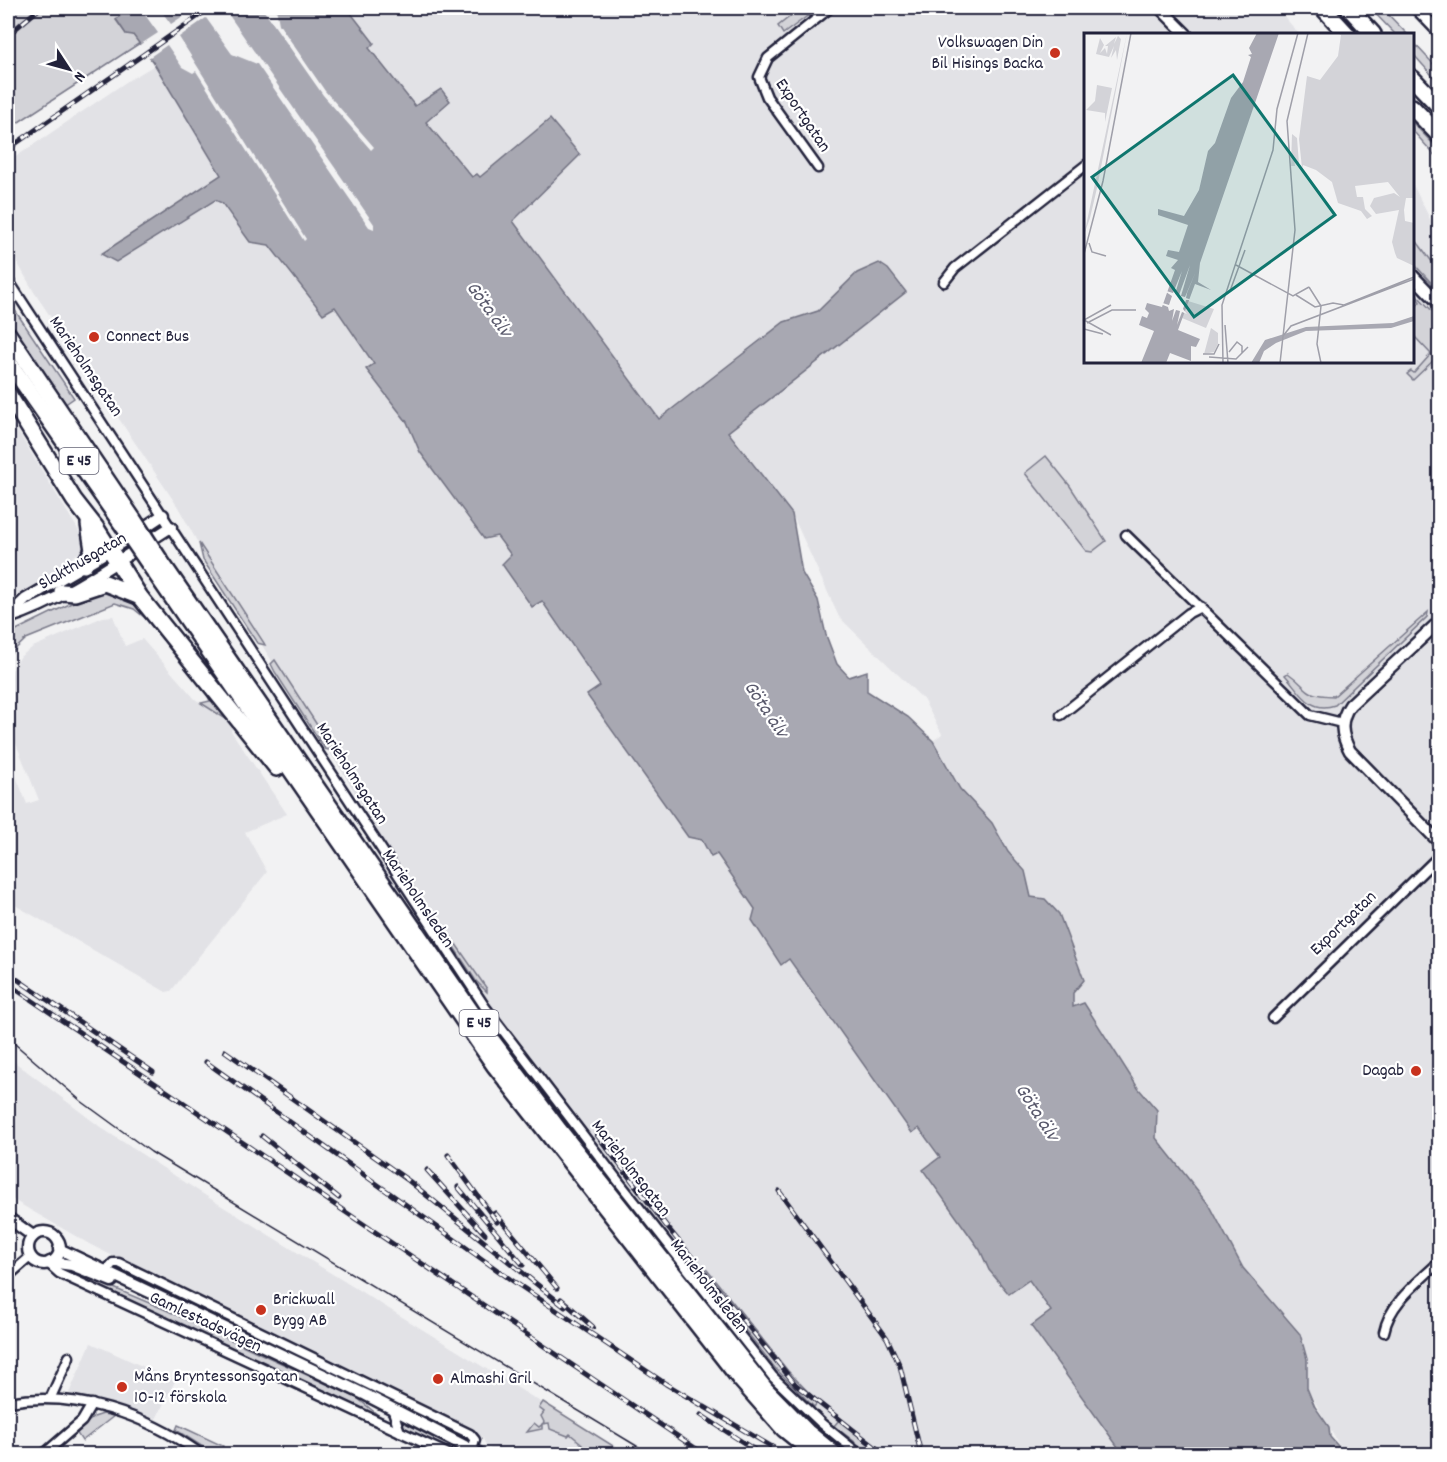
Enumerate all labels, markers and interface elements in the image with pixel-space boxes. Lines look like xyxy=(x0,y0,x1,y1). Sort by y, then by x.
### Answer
place label: Volkswagen Din Bil Hisings Backa xyxy=(931,31,1044,77)
inset map xyxy=(1084,33,1414,363)
north arrow xyxy=(39,39,99,99)
marker: Volkswagen Din Bil Hisings Backa xyxy=(1048,46,1062,60)
text: N xyxy=(67,66,91,86)
street label: Exportgatan xyxy=(768,74,836,158)
water label: Göta älv xyxy=(458,276,520,346)
street label: Marieholmsgatan xyxy=(42,311,128,423)
place label: Connect Bus xyxy=(106,325,189,350)
marker: Connect Bus xyxy=(87,330,101,344)
road number: E 45 xyxy=(60,448,98,474)
street label: Slakthusgatan xyxy=(34,527,132,597)
water label: Göta älv xyxy=(736,676,796,746)
street label: Marieholmsgatan xyxy=(309,718,393,830)
street label: Marieholmsleden xyxy=(375,845,459,953)
street label: Exportgatan xyxy=(1305,886,1383,962)
road number: E 45 xyxy=(460,1010,498,1036)
place label: Dagab xyxy=(1362,1059,1404,1084)
marker: Dagab xyxy=(1409,1064,1423,1078)
water label: Göta älv xyxy=(1007,1079,1066,1149)
street label: Marieholmsgatan xyxy=(584,1115,676,1223)
street label: Marieholmsleden xyxy=(663,1234,753,1340)
street label: Gamlestadsvägen xyxy=(145,1286,265,1360)
place label: Brickwall Bygg AB xyxy=(273,1288,335,1334)
marker: Brickwall Bygg AB xyxy=(254,1303,268,1317)
place label: Måns Bryntessonsgatan 10-12 förskola xyxy=(134,1365,298,1411)
place label: Almashi Gril xyxy=(450,1367,532,1392)
marker: Almashi Gril xyxy=(431,1372,445,1386)
marker: Måns Bryntessonsgatan 10-12 förskola xyxy=(115,1380,129,1394)

